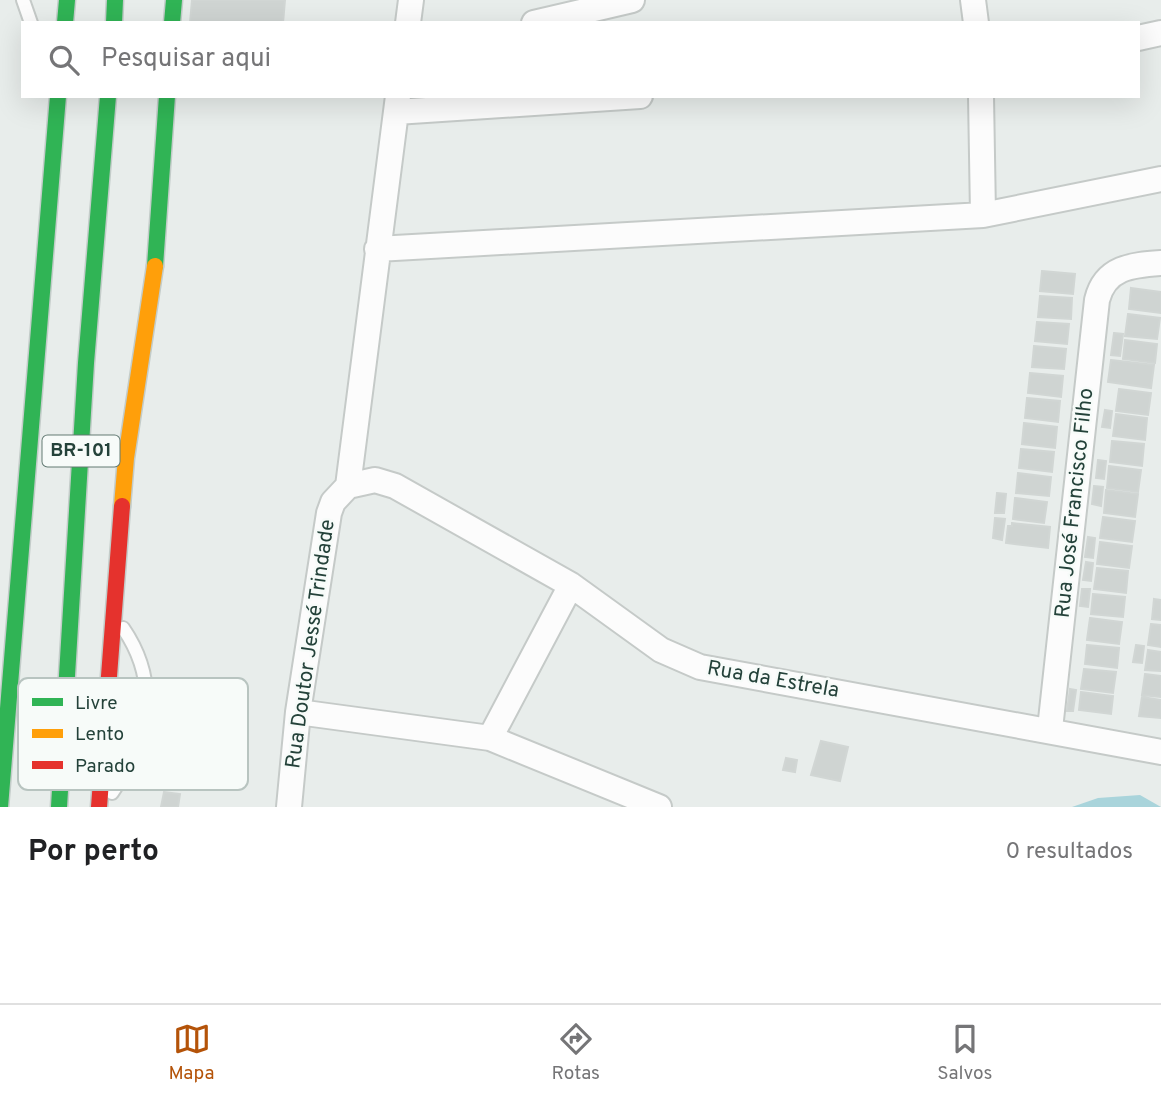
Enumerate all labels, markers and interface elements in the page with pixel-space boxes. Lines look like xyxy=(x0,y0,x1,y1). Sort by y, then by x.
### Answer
search box xyxy=(21,21,1140,98)
icon: search xyxy=(45,41,83,79)
text: Pesquisar aqui xyxy=(101,43,271,76)
street label: Rua José Francisco Filho xyxy=(1049,387,1101,619)
road number: BR-101 xyxy=(42,436,119,466)
street label: Rua Doutor Jessé Trindade xyxy=(280,518,342,770)
street label: Rua da Estrela xyxy=(705,655,841,705)
legend xyxy=(18,678,248,790)
text: Livre xyxy=(75,692,118,716)
text: Lento xyxy=(75,723,124,747)
text: Parado xyxy=(75,755,135,779)
text: Por perto xyxy=(28,834,159,871)
text: 0 resultados xyxy=(1006,838,1133,867)
tab: Mapa xyxy=(169,1020,214,1086)
tab: Rotas xyxy=(552,1020,600,1086)
tab: Salvos xyxy=(937,1020,992,1086)

